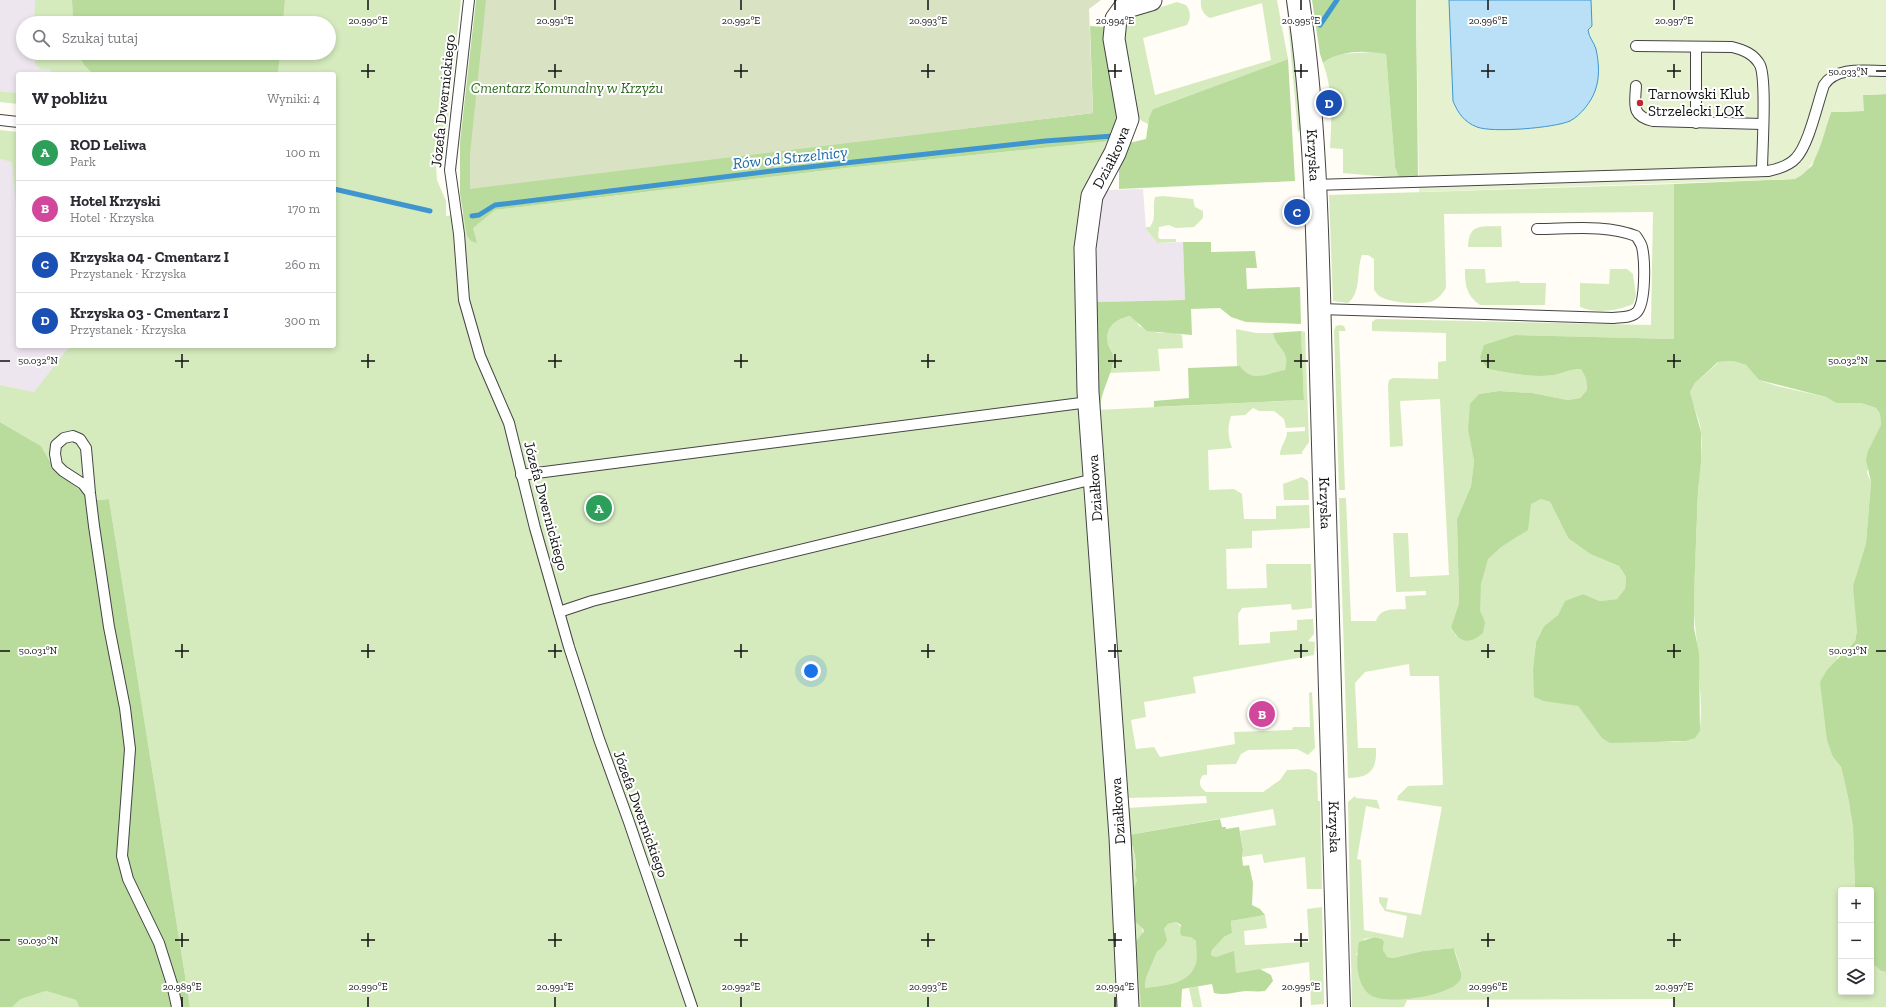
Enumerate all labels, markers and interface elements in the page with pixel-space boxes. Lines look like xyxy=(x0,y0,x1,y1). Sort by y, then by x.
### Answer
text: 20.990°E xyxy=(348,15,388,27)
text: 20.991°E xyxy=(537,15,574,27)
text: 20.992°E xyxy=(722,15,760,27)
text: 20.993°E xyxy=(909,15,947,27)
text: 20.994°E xyxy=(1096,15,1134,27)
text: 20.995°E xyxy=(1282,15,1320,27)
text: 20.996°E xyxy=(1469,15,1507,27)
text: 20.997°E xyxy=(1655,15,1693,27)
search box xyxy=(16,16,336,60)
icon: search xyxy=(30,27,52,49)
text: Szukaj tutaj xyxy=(62,29,138,47)
street label: Józefa Dwernickiego xyxy=(427,33,459,168)
text: 50.033°N xyxy=(1828,66,1868,78)
park label: Cmentarz Komunalny w Krzyżu xyxy=(471,79,663,97)
place label: Tarnowski Klub Strzelecki LOK xyxy=(1648,85,1750,120)
text: W pobliżu xyxy=(32,88,107,108)
pin: D xyxy=(1316,88,1342,118)
text: Wyniki: 4 xyxy=(267,91,320,106)
marker: Tarnowski Klub Strzelecki LOK xyxy=(1635,98,1645,108)
street label: Działkowa xyxy=(1089,124,1133,192)
street label: Krzyska xyxy=(1303,129,1324,182)
text: ROD Leliwa xyxy=(70,136,146,154)
water label: Rów od Strzelnicy xyxy=(732,142,849,173)
text: A xyxy=(41,145,49,160)
text: 100 m xyxy=(286,145,320,160)
text: Park xyxy=(70,154,96,169)
text: Hotel Krzyski xyxy=(70,192,160,210)
pin: C xyxy=(1284,197,1310,227)
text: B xyxy=(41,201,49,216)
text: 170 m xyxy=(287,201,320,216)
text: Hotel · Krzyska xyxy=(70,210,154,225)
text: Krzyska 04 - Cmentarz I xyxy=(70,248,229,266)
text: C xyxy=(41,257,49,272)
text: 260 m xyxy=(285,257,320,272)
text: Przystanek · Krzyska xyxy=(70,266,186,281)
text: Krzyska 03 - Cmentarz I xyxy=(70,304,228,322)
text: D xyxy=(40,313,50,328)
text: 300 m xyxy=(284,313,320,328)
text: Przystanek · Krzyska xyxy=(70,322,186,337)
text: 50.032°N xyxy=(18,355,59,367)
text: 50.032°N xyxy=(1828,355,1869,367)
street label: Józefa Dwernickiego xyxy=(520,439,572,573)
street label: Działkowa xyxy=(1084,454,1106,522)
street label: Krzyska xyxy=(1315,477,1335,529)
pin: A xyxy=(586,493,612,523)
text: 50.031°N xyxy=(19,645,58,657)
text: 50.031°N xyxy=(1829,645,1868,657)
your location xyxy=(801,661,821,681)
pin: B xyxy=(1249,699,1275,729)
street label: Józefa Dwernickiego xyxy=(610,748,672,880)
street label: Działkowa xyxy=(1107,777,1129,845)
street label: Krzyska xyxy=(1325,801,1344,853)
map controls xyxy=(1838,887,1874,995)
button: + xyxy=(1838,887,1874,923)
button: − xyxy=(1838,923,1874,959)
text: 50.030°N xyxy=(18,935,59,947)
button: layers xyxy=(1838,959,1874,995)
text: 20.989°E xyxy=(163,981,201,993)
text: 20.990°E xyxy=(348,981,388,993)
text: 20.991°E xyxy=(537,981,574,993)
text: 20.992°E xyxy=(722,981,760,993)
text: 20.993°E xyxy=(909,981,947,993)
text: 20.994°E xyxy=(1096,981,1134,993)
text: 20.995°E xyxy=(1282,981,1320,993)
text: 20.996°E xyxy=(1469,981,1507,993)
text: 20.997°E xyxy=(1655,981,1693,993)

